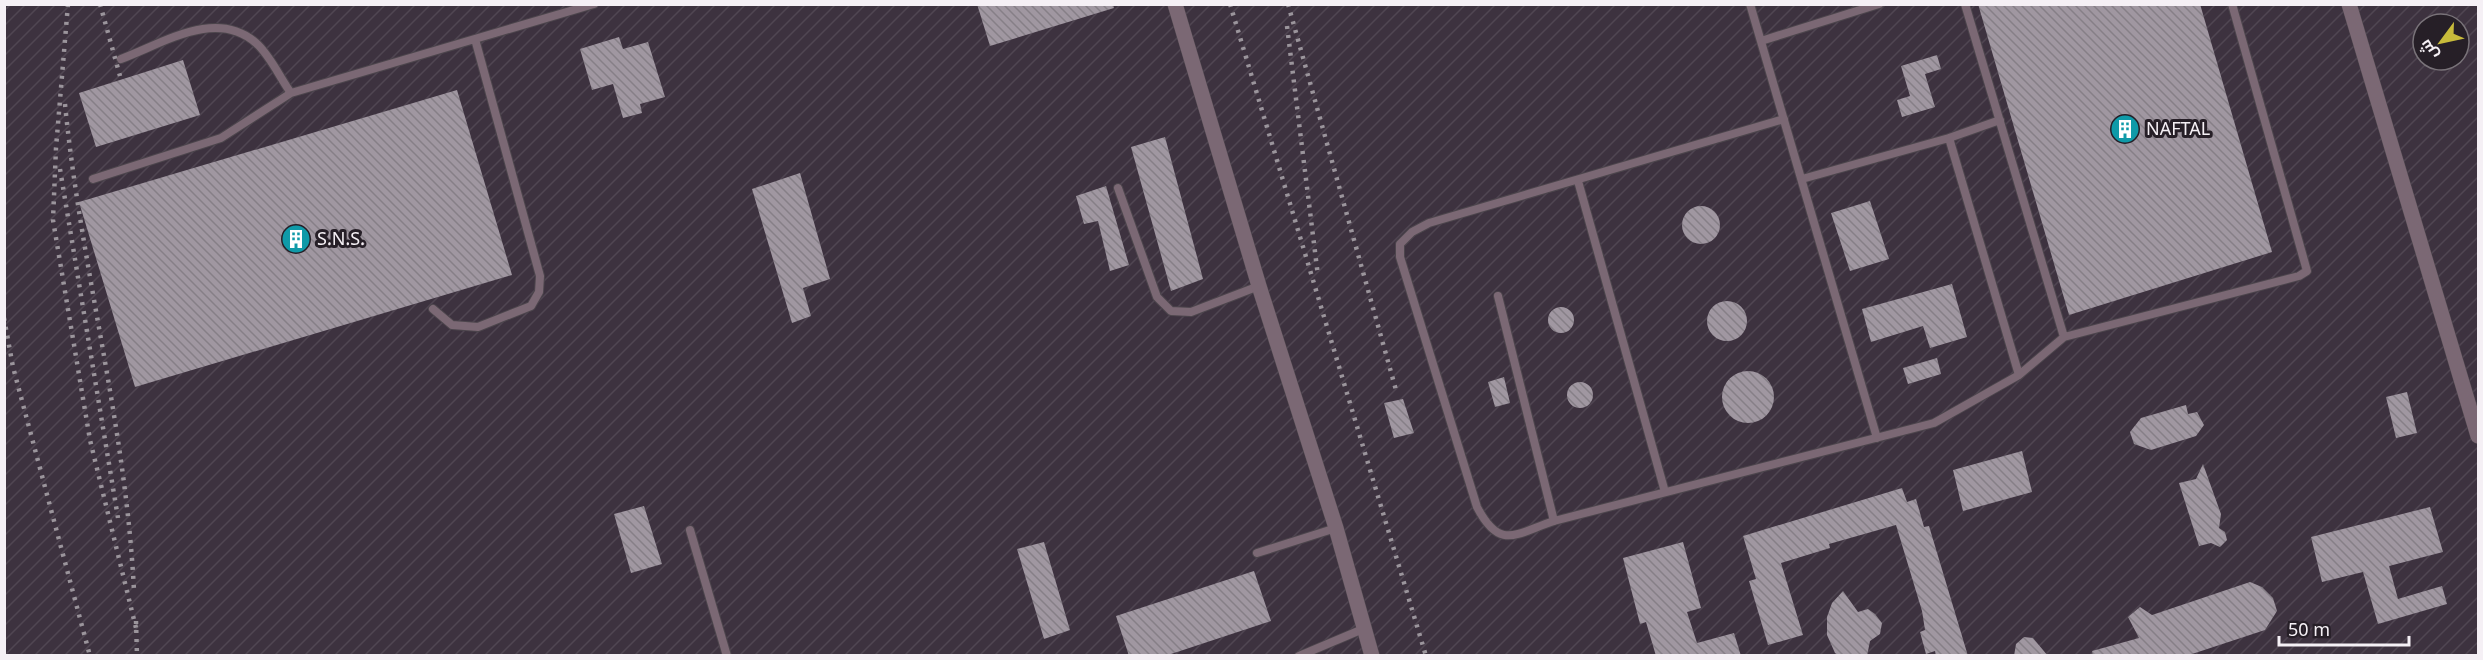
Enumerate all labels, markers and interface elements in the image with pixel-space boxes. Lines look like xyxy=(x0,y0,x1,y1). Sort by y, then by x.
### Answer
north arrow xyxy=(2411,12,2471,72)
text: ش xyxy=(2414,36,2443,65)
building icon: NAFTAL xyxy=(2109,113,2141,145)
place label: NAFTAL xyxy=(2146,116,2210,140)
building icon: S.N.S. xyxy=(280,223,312,255)
place label: S.N.S. xyxy=(317,226,365,250)
scale bar xyxy=(2279,609,2410,647)
text: 50 m xyxy=(2288,617,2330,641)

